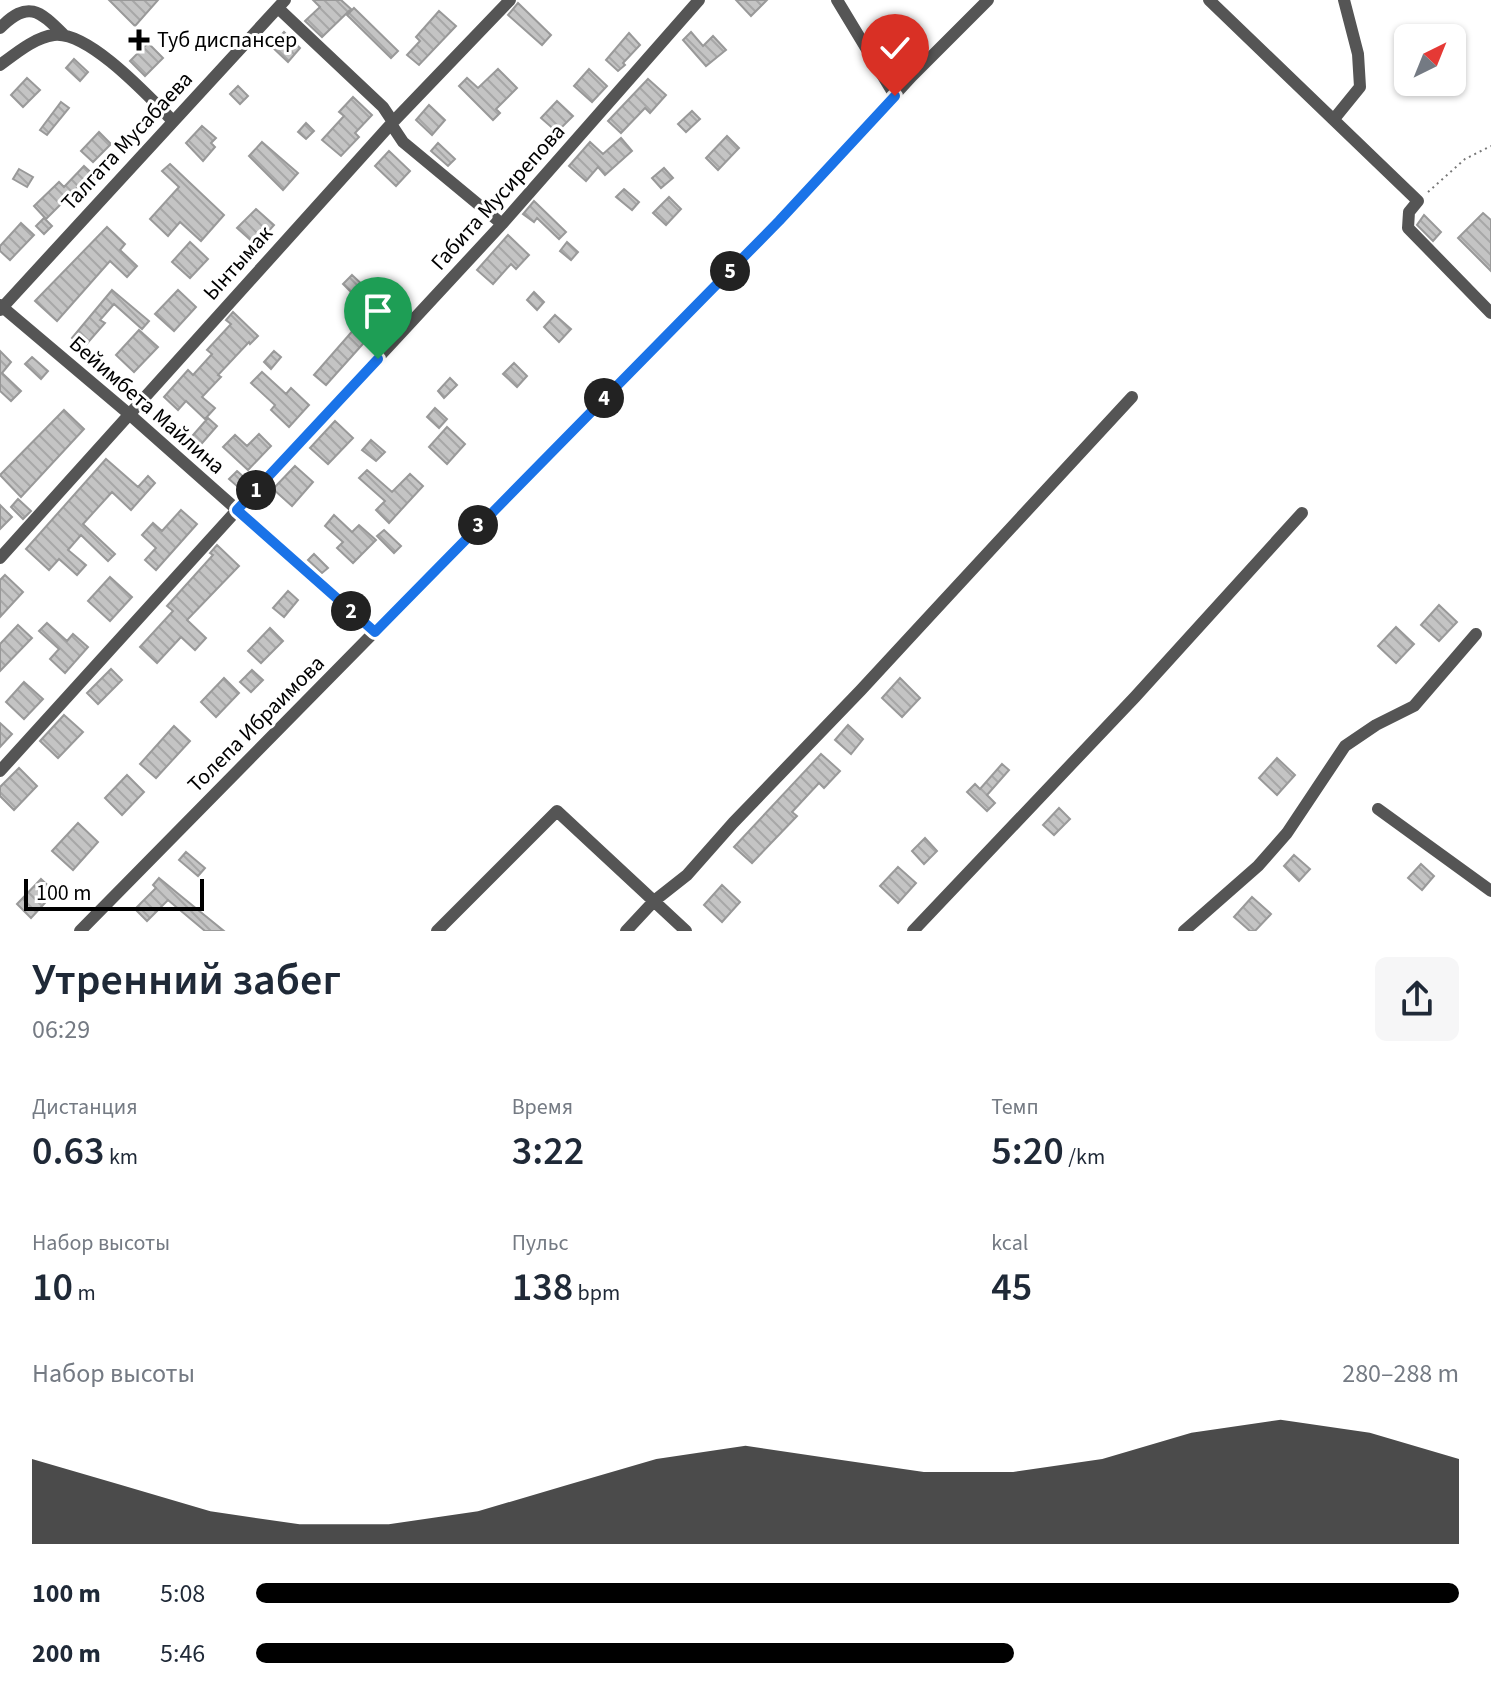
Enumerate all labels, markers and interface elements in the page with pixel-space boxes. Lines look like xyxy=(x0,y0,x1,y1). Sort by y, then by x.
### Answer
pin xyxy=(861,14.0,929,96)
place label: Туб диспансер xyxy=(157,24,297,56)
north arrow xyxy=(1394,24,1466,96)
map controls xyxy=(1394,24,1466,96)
icon: check xyxy=(873,26,917,70)
marker: Туб диспансер xyxy=(128,29,150,51)
street label: Талгата Мусабаева xyxy=(54,64,200,218)
street label: Габита Мусирепова xyxy=(423,117,573,277)
street label: Ынтымак xyxy=(196,218,280,307)
pin: 5 xyxy=(710,251,750,291)
text: 5 xyxy=(724,255,736,287)
pin xyxy=(344,277,412,359)
icon: arrive xyxy=(356,289,400,333)
street label: Бейимбета Майлина xyxy=(62,328,232,482)
pin: 4 xyxy=(584,378,624,418)
text: 4 xyxy=(598,382,610,414)
pin: 1 xyxy=(236,470,276,510)
text: 1 xyxy=(250,474,262,506)
pin: 3 xyxy=(458,505,498,545)
text: 3 xyxy=(472,509,484,541)
pin: 2 xyxy=(331,591,371,631)
text: 2 xyxy=(345,595,357,627)
street label: Толепа Ибраимова xyxy=(180,648,332,800)
scale bar xyxy=(24,875,204,911)
text: 100 m xyxy=(36,877,91,909)
text: Утренний забег xyxy=(32,949,341,1012)
button: share xyxy=(1375,957,1459,1041)
text: 06:29 xyxy=(32,1011,90,1048)
text: Дистанция xyxy=(32,1091,138,1123)
text: Время xyxy=(512,1091,573,1123)
text: Темп xyxy=(991,1091,1039,1123)
text: 0.63 xyxy=(32,1123,105,1180)
text: 3:22 xyxy=(512,1123,584,1180)
text: 5:20 xyxy=(991,1123,1064,1180)
text: km xyxy=(105,1141,138,1173)
text: /km xyxy=(1064,1141,1105,1173)
text: Набор высоты xyxy=(32,1227,170,1259)
text: Пульс xyxy=(512,1227,568,1259)
text: kcal xyxy=(991,1227,1028,1259)
text: 10 xyxy=(32,1259,73,1316)
text: 138 xyxy=(512,1259,573,1316)
text: 45 xyxy=(991,1259,1032,1316)
text: m xyxy=(73,1277,96,1309)
text: bpm xyxy=(573,1277,620,1309)
text: Набор высоты xyxy=(32,1355,195,1392)
text: 280–288 m xyxy=(1342,1355,1459,1392)
text: 100 m xyxy=(32,1575,101,1612)
text: 5:08 xyxy=(160,1575,205,1612)
text: 200 m xyxy=(32,1635,101,1672)
text: 5:46 xyxy=(160,1635,205,1672)

